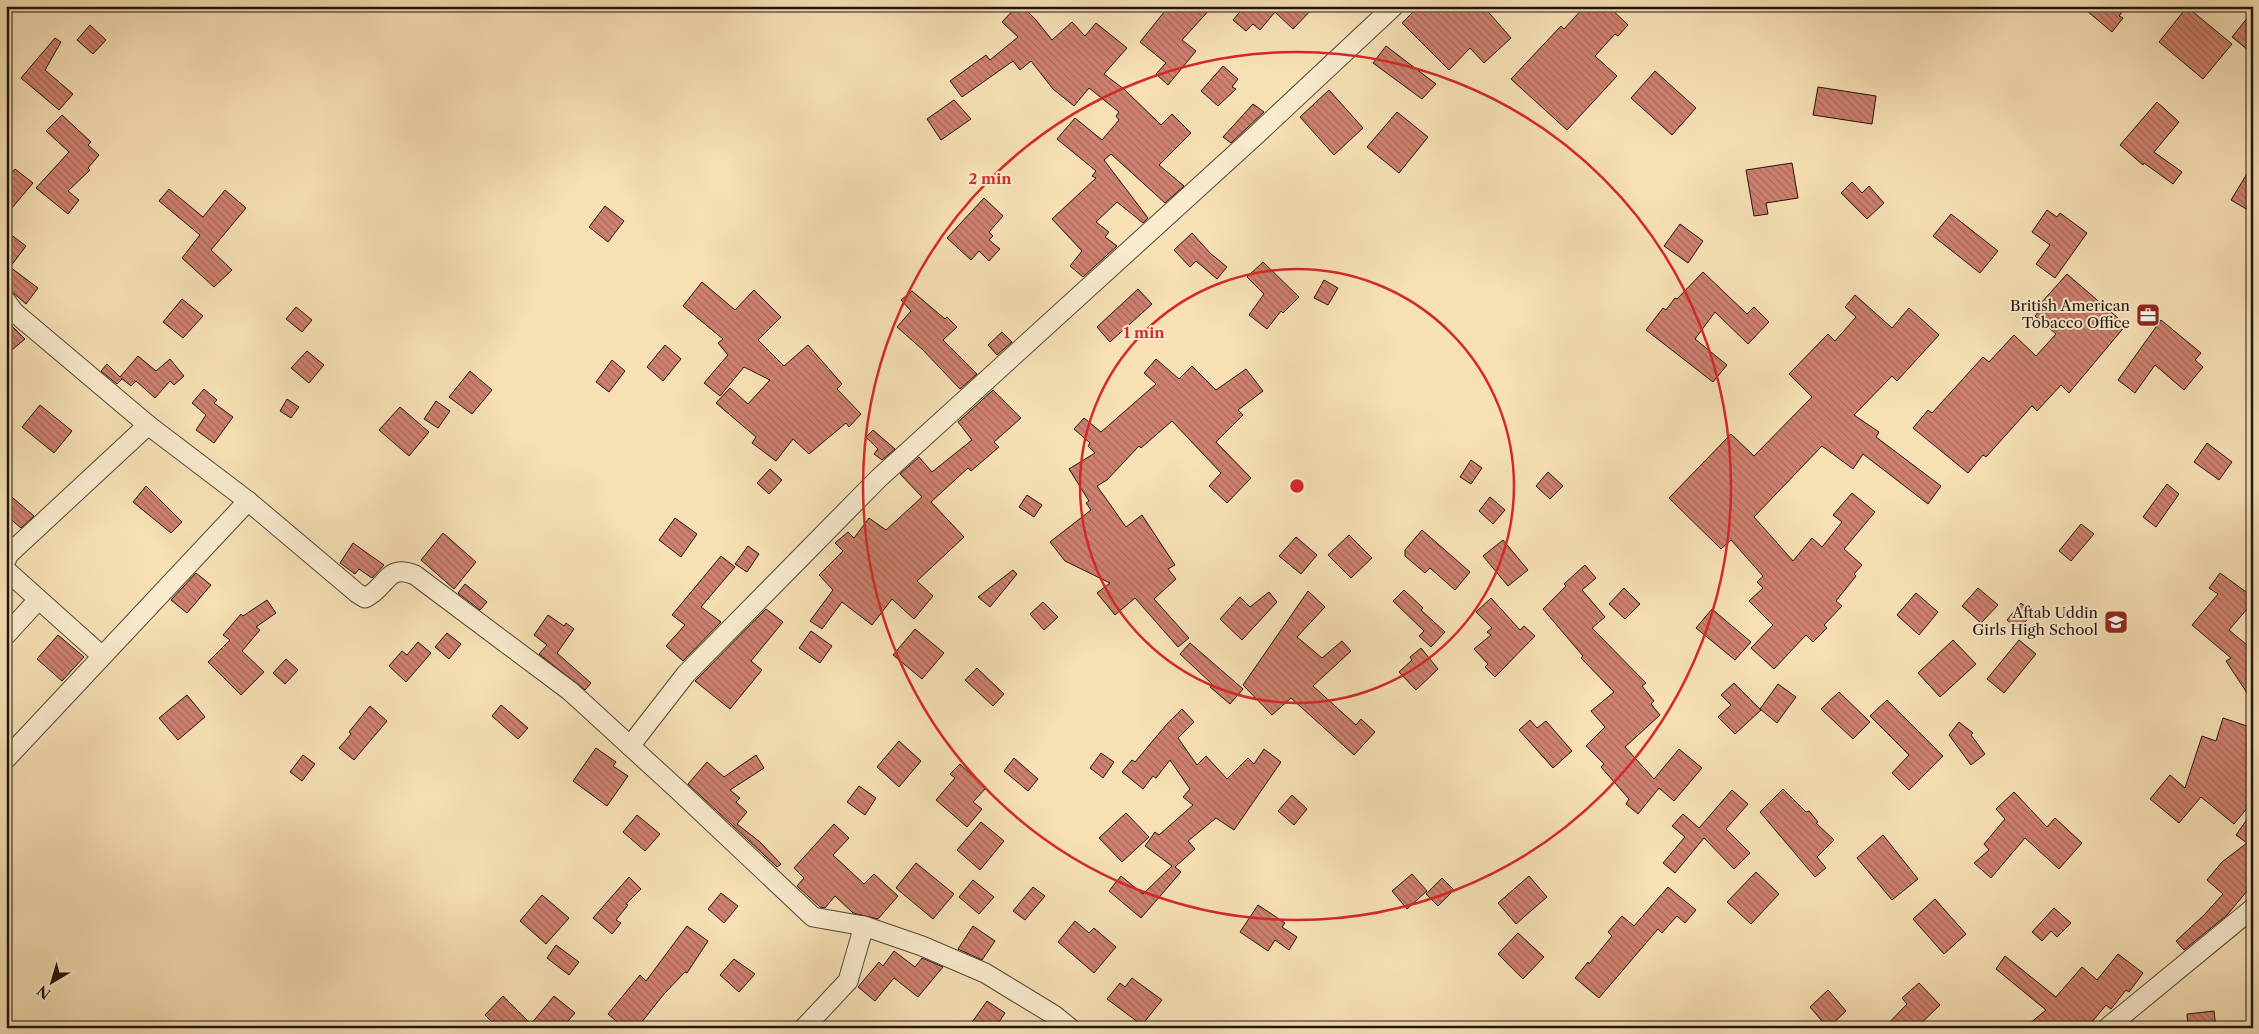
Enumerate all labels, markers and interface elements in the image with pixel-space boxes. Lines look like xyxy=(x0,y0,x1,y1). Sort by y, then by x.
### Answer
text: 2 min xyxy=(968,169,1012,188)
place label: British American Tobacco Office xyxy=(2010,296,2131,332)
office icon: British American Tobacco Office xyxy=(2135,302,2161,328)
text: 1 min xyxy=(1123,323,1165,342)
centre of rings xyxy=(1288,477,1306,495)
place label: Aftab Uddin Girls High School xyxy=(1972,603,2099,639)
school or university icon: Aftab Uddin Girls High School xyxy=(2103,609,2129,635)
north arrow xyxy=(28,956,78,1006)
text: N xyxy=(34,981,54,1003)

